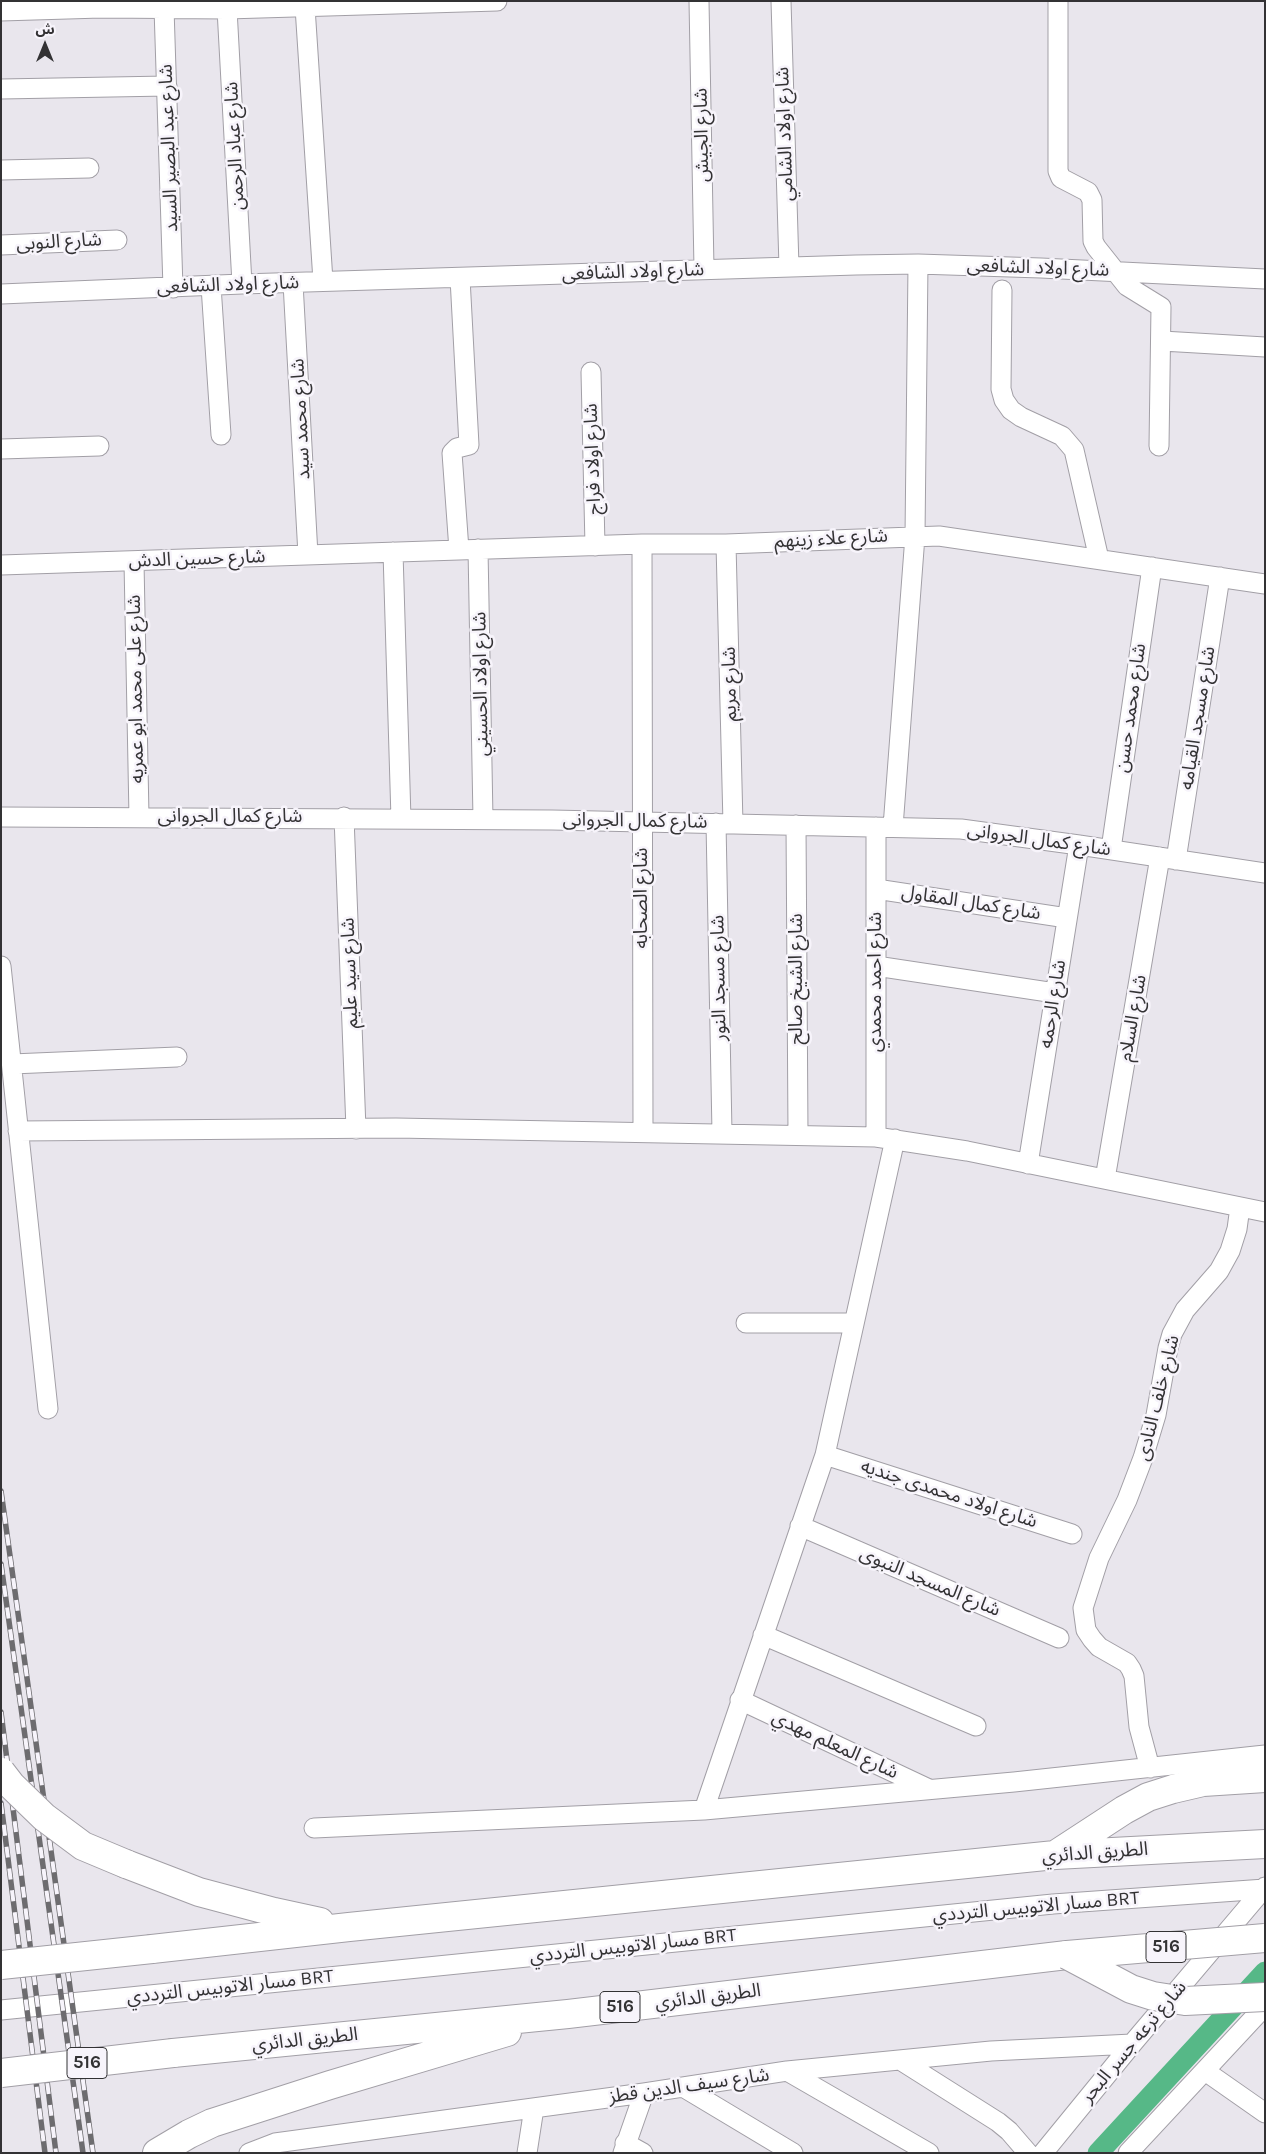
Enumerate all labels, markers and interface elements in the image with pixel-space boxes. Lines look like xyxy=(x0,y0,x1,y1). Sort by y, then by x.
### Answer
north arrow xyxy=(20,20,70,70)
text: ش xyxy=(35,21,55,38)
street label: شارع عبد البصير السيد xyxy=(155,64,183,232)
street label: شارع اولاد الشامي xyxy=(771,66,799,202)
street label: شارع عباد الرحمن xyxy=(220,81,250,211)
street label: شارع الجيش xyxy=(690,88,714,182)
street label: شارع النوبى xyxy=(16,228,102,256)
street label: شارع اولاد الشافعى xyxy=(966,254,1110,282)
street label: شارع اولاد الشافعى xyxy=(561,258,705,286)
street label: شارع اولاد الشافعى xyxy=(156,271,300,299)
street label: شارع محمد سيد xyxy=(286,358,316,480)
street label: شارع اولاد فراج xyxy=(580,403,606,515)
street label: شارع علاء زينهم xyxy=(774,525,888,553)
street label: شارع حسين الدش xyxy=(128,545,266,573)
street label: شارع على محمد ابو عمريه xyxy=(123,595,149,783)
street label: شارع اولاد الحسيني xyxy=(468,612,494,756)
street label: شارع محمد حسن xyxy=(1111,642,1151,774)
street label: شارع مسجد القيامه xyxy=(1175,645,1221,791)
street label: شارع مريم xyxy=(718,646,742,722)
street label: شارع كمال الجروانى xyxy=(158,806,302,828)
street label: شارع كمال الجروانى xyxy=(562,808,708,834)
street label: شارع كمال الجروانى xyxy=(966,819,1112,861)
street label: شارع الصحابه xyxy=(631,847,653,949)
street label: شارع كمال المقاول xyxy=(900,881,1042,925)
street label: شارع احمد محمدي xyxy=(865,912,887,1052)
street label: شارع الشيخ صالح xyxy=(786,913,808,1045)
street label: شارع مسجد النور xyxy=(706,915,732,1041)
street label: شارع سيد عليم xyxy=(337,917,363,1029)
street label: شارع الرحمه xyxy=(1035,958,1071,1050)
street label: شارع السلام xyxy=(1114,973,1152,1063)
street label: شارع خلف النادى xyxy=(1131,1333,1185,1463)
street label: شارع اولاد محمدى جنديه xyxy=(858,1455,1040,1533)
street label: شارع المسجد النبوى xyxy=(856,1542,1004,1622)
street label: شارع المعلم مهدي xyxy=(768,1706,902,1784)
street label: الطريق الدائري xyxy=(1041,1838,1149,1868)
street label: مسار الاتوبيس الترددي BRT xyxy=(932,1887,1140,1927)
street label: مسار الاتوبيس الترددي BRT xyxy=(529,1924,737,1968)
road number: 516 xyxy=(1146,1931,1186,1962)
street label: مسار الاتوبيس الترددي BRT xyxy=(126,1965,334,2009)
street label: شارع ترعه جسر البحر xyxy=(1076,1976,1192,2108)
street label: الطريق الدائري xyxy=(654,1979,762,2015)
road number: 516 xyxy=(600,1991,640,2022)
street label: الطريق الدائري xyxy=(251,2023,359,2057)
road number: 516 xyxy=(67,2048,107,2078)
street label: شارع سيف الدين قطز xyxy=(607,2063,771,2109)

